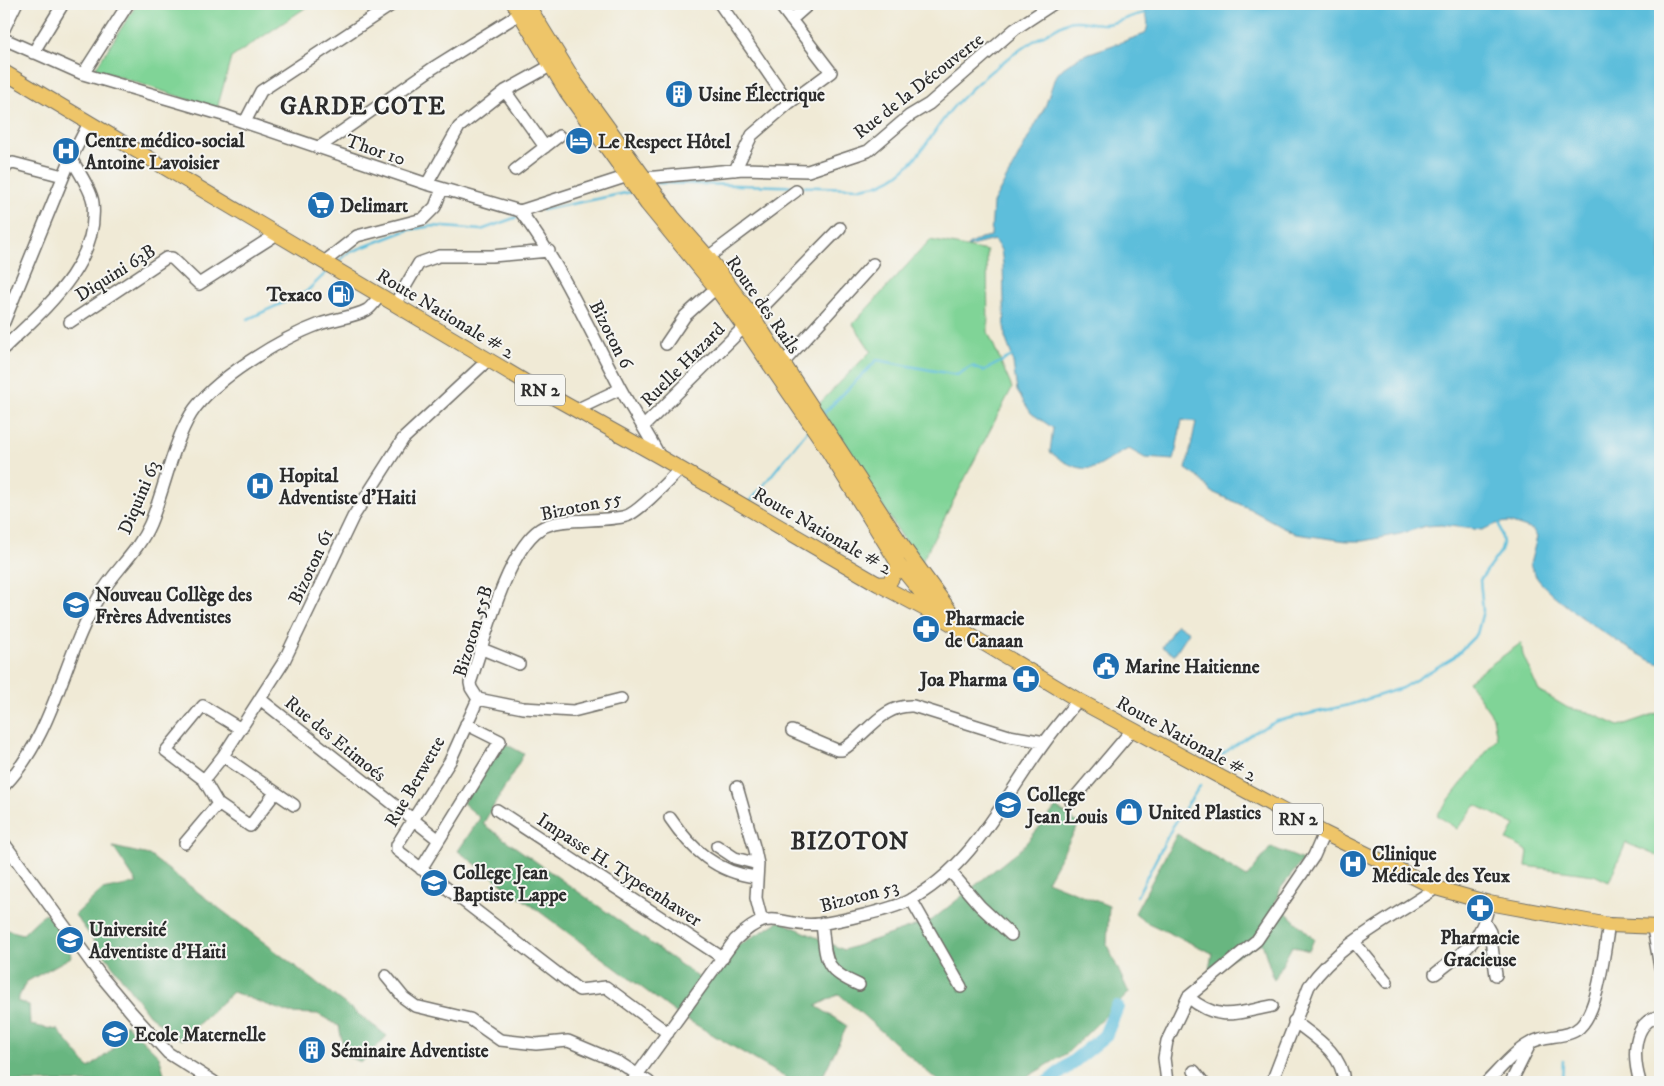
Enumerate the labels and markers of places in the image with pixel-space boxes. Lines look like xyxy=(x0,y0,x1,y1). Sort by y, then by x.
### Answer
building icon: Usine Électrique xyxy=(664,79,694,109)
place label: Usine Électrique xyxy=(698,82,825,108)
hotel icon: Le Respect Hôtel xyxy=(564,126,594,156)
place label: Centre médico-social Antoine Lavoisier xyxy=(84,130,245,175)
place label: Le Respect Hôtel xyxy=(598,131,731,154)
hospital icon: Centre médico-social Antoine Lavoisier xyxy=(51,136,81,166)
supermarket icon: Delimart xyxy=(306,190,336,220)
place label: Delimart xyxy=(340,195,409,218)
fuel station icon: Texaco xyxy=(326,279,356,309)
place label: Texaco xyxy=(266,284,322,307)
place label: Hopital Adventiste d’Haiti xyxy=(278,465,416,510)
hospital icon: Hopital Adventiste d’Haiti xyxy=(245,471,275,501)
place label: Nouveau Collège des Frères Adventistes xyxy=(95,584,253,629)
school or university icon: Nouveau Collège des Frères Adventistes xyxy=(61,590,91,620)
place label: Pharmacie de Canaan xyxy=(945,608,1025,653)
pharmacy icon: Pharmacie de Canaan xyxy=(911,614,941,644)
public building icon: Marine Haitienne xyxy=(1091,651,1121,681)
place label: Marine Haitienne xyxy=(1125,656,1260,679)
pharmacy icon: Joa Pharma xyxy=(1011,664,1041,694)
place label: Joa Pharma xyxy=(918,669,1008,692)
place label: College Jean Louis xyxy=(1025,784,1108,829)
school or university icon: College Jean Louis xyxy=(993,790,1023,820)
shop icon: United Plastics xyxy=(1114,797,1144,827)
place label: United Plastics xyxy=(1148,802,1262,825)
place label: Clinique Médicale des Yeux xyxy=(1372,843,1511,888)
hospital icon: Clinique Médicale des Yeux xyxy=(1338,849,1368,879)
place label: College Jean Baptiste Lappe xyxy=(453,862,567,907)
school or university icon: College Jean Baptiste Lappe xyxy=(419,868,449,898)
pharmacy icon: Pharmacie Gracieuse xyxy=(1465,893,1495,923)
place label: Université Adventiste d’Haïti xyxy=(88,919,226,964)
school or university icon: Université Adventiste d’Haïti xyxy=(55,925,85,955)
place label: Pharmacie Gracieuse xyxy=(1440,927,1520,972)
school or university icon: Ecole Maternelle xyxy=(100,1019,130,1049)
place label: Ecole Maternelle xyxy=(134,1024,266,1047)
building icon: Séminaire Adventiste xyxy=(297,1035,327,1065)
place label: Séminaire Adventiste xyxy=(331,1040,489,1063)

